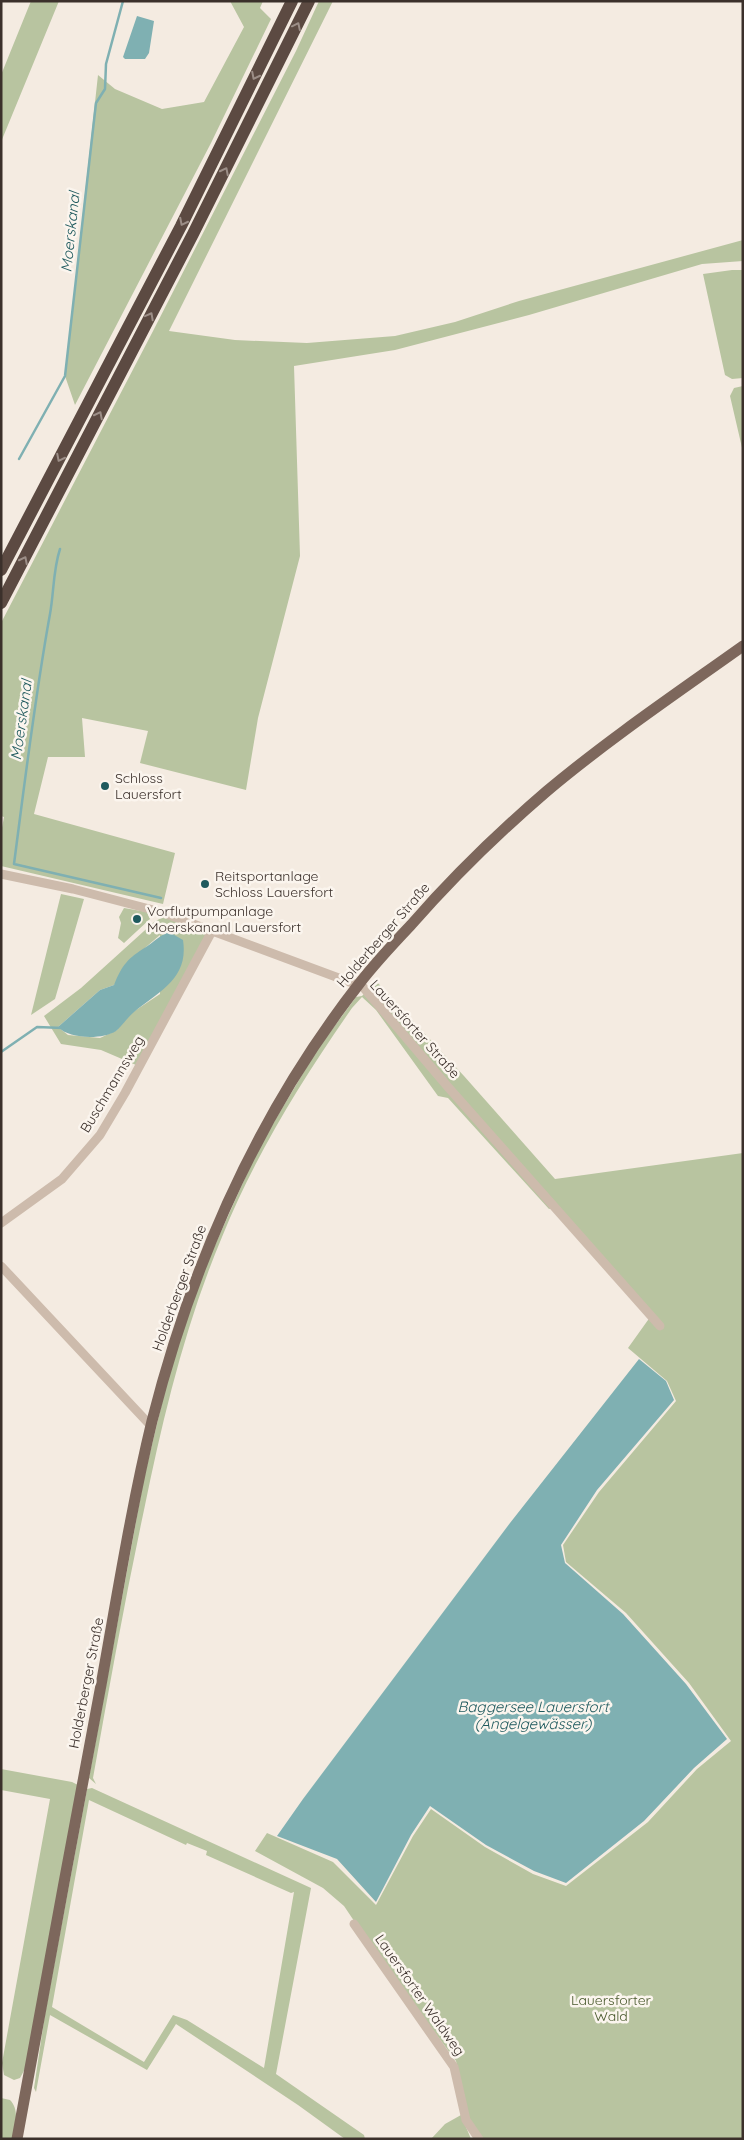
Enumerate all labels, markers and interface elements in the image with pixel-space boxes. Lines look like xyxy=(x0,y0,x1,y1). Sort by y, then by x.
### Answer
one-way arrow xyxy=(291,22,301,31)
one-way arrow xyxy=(251,71,261,80)
one-way arrow xyxy=(219,167,229,176)
water label: Moerskanal xyxy=(56,189,84,273)
one-way arrow xyxy=(179,217,189,226)
one-way arrow xyxy=(144,312,154,321)
one-way arrow xyxy=(93,411,103,420)
one-way arrow xyxy=(56,452,66,461)
one-way arrow xyxy=(18,556,28,565)
water label: Moerskanal xyxy=(6,677,36,761)
place label: Schloss Lauersfort xyxy=(115,769,182,803)
marker: Schloss Lauersfort xyxy=(99,780,111,792)
place label: Reitsportanlage Schloss Lauersfort xyxy=(215,867,334,901)
marker: Reitsportanlage Schloss Lauersfort xyxy=(199,878,211,890)
street label: Holderberger Straße xyxy=(332,879,434,991)
place label: Vorflutpumpanlage Moerskananl Lauersfort xyxy=(147,902,302,936)
marker: Vorflutpumpanlage Moerskananl Lauersfort xyxy=(131,913,143,925)
street label: Lauersforter Straße xyxy=(366,976,464,1082)
street label: Buschmannsweg xyxy=(76,1032,148,1136)
street label: Holderberger Straße xyxy=(148,1222,210,1354)
street label: Holderberger Straße xyxy=(64,1616,108,1750)
water label: Baggersee Lauersfort (Angelgewässer) xyxy=(457,1697,610,1733)
street label: Lauersforter Waldweg xyxy=(371,1931,469,2059)
park label: Lauersforter Wald xyxy=(571,1991,652,2025)

